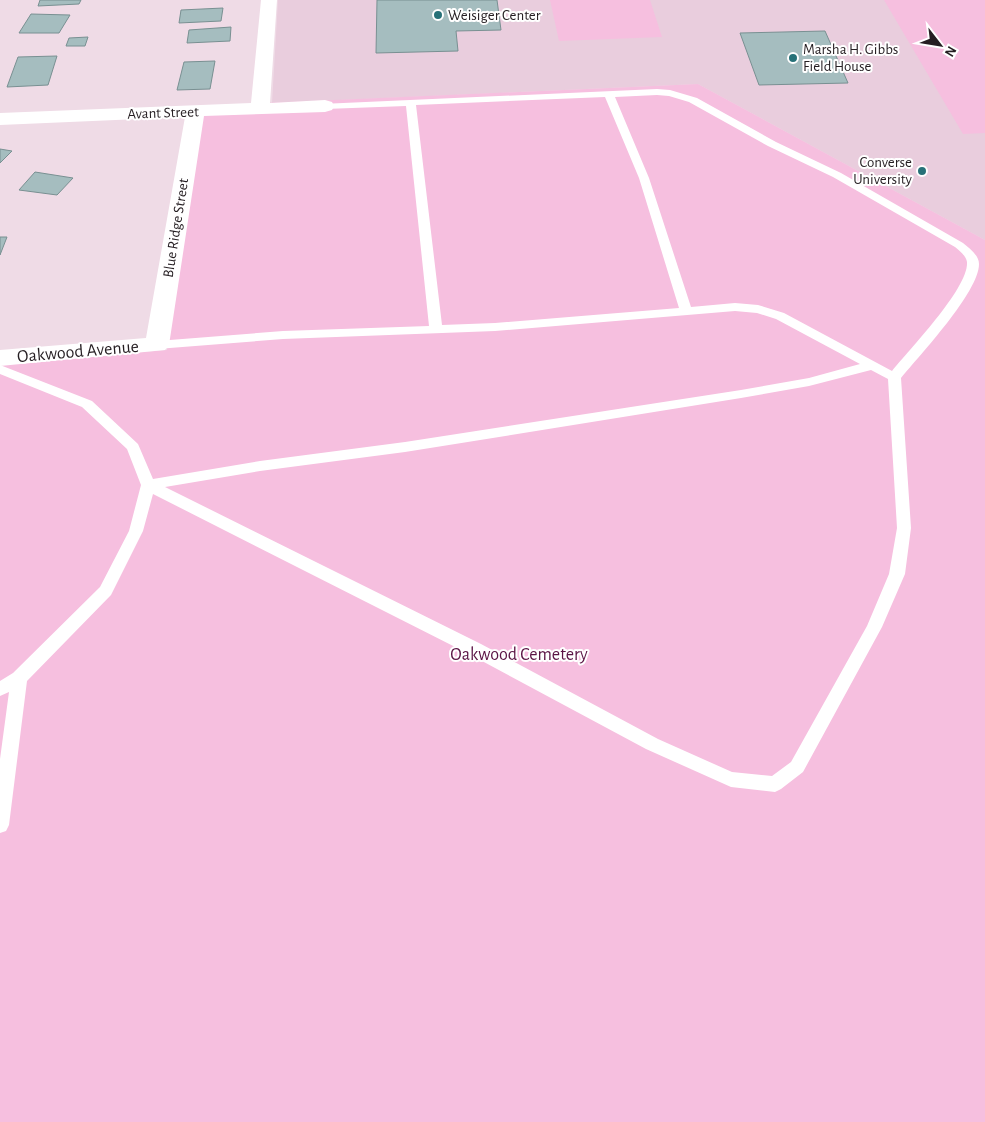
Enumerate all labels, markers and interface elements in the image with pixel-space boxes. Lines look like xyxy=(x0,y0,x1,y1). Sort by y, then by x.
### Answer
place label: Weisiger Center xyxy=(448,8,541,23)
marker: Weisiger Center xyxy=(432,9,444,21)
north arrow xyxy=(915,20,965,70)
place label: Marsha H. Gibbs Field House xyxy=(803,42,898,74)
text: N xyxy=(942,43,959,59)
marker: Marsha H. Gibbs Field House xyxy=(787,52,799,64)
street label: Avant Street xyxy=(127,104,199,122)
place label: Converse University xyxy=(853,155,913,187)
marker: Converse University xyxy=(916,165,928,177)
street label: Blue Ridge Street xyxy=(161,177,191,279)
street label: Oakwood Avenue xyxy=(16,338,140,366)
park label: Oakwood Cemetery xyxy=(450,646,588,664)

